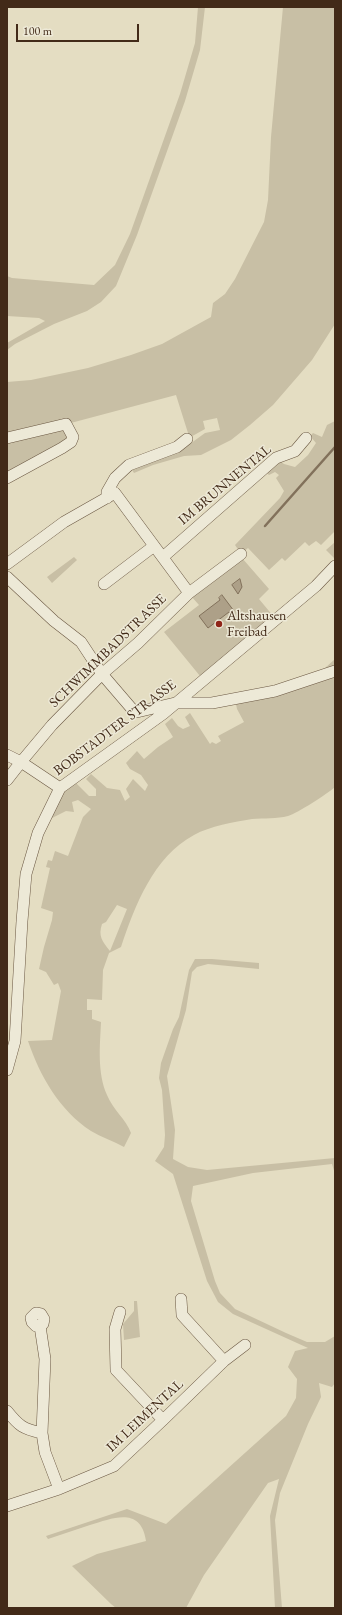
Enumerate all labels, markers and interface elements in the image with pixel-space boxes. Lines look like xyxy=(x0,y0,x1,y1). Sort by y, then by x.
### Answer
scale bar xyxy=(18,16,141,42)
text: 100 m xyxy=(23,23,52,39)
street label: IM BRUNNENTAL xyxy=(175,441,275,529)
street label: SCHWIMMBADSTRASSE xyxy=(46,591,170,711)
place label: Altshausen Freibad xyxy=(227,608,287,640)
marker: Altshausen Freibad xyxy=(214,619,224,629)
street label: BOBSTADTER STRASSE xyxy=(50,676,180,780)
street label: IM LEIMENTAL xyxy=(103,1376,187,1456)

